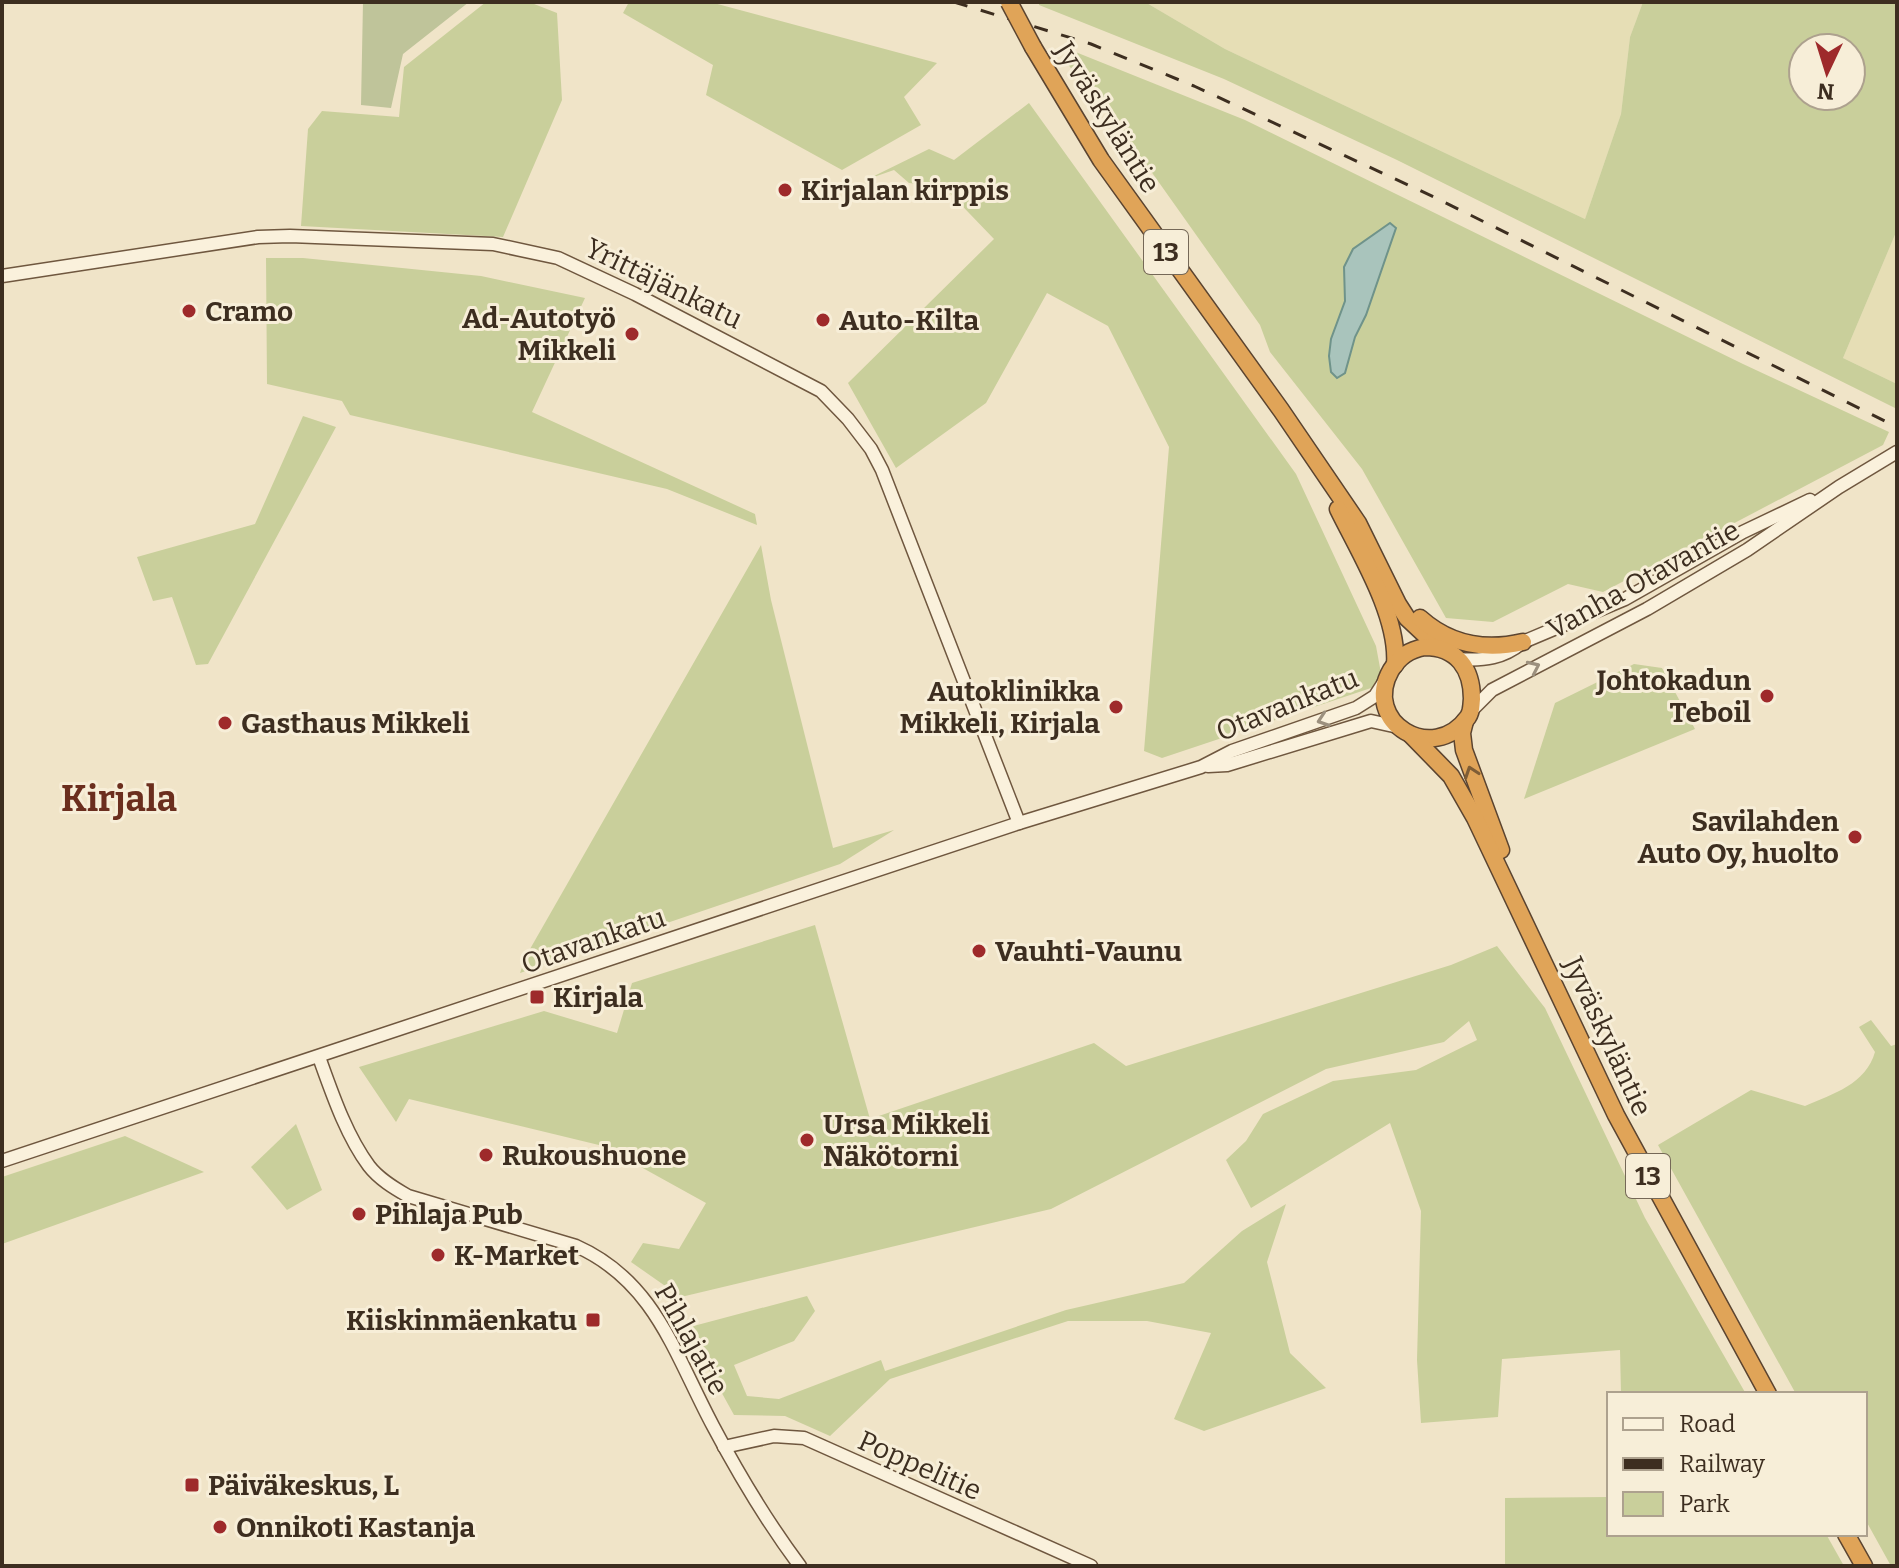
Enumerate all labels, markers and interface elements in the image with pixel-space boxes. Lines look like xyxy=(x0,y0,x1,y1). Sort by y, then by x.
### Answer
north arrow xyxy=(1787,32,1867,112)
street label: Jyväskyläntie xyxy=(1048,35,1167,199)
text: N xyxy=(1816,77,1835,106)
place label: Kirjalan kirppis xyxy=(801,174,1009,207)
marker: Kirjalan kirppis xyxy=(776,181,794,199)
road number: 13 xyxy=(1144,230,1188,274)
street label: Yrittäjänkatu xyxy=(580,231,748,336)
place label: Cramo xyxy=(205,295,293,328)
marker: Cramo xyxy=(180,302,198,320)
place label: Ad-Autotyö Mikkeli xyxy=(462,302,616,367)
place label: Auto-Kilta xyxy=(839,304,979,337)
marker: Auto-Kilta xyxy=(814,311,832,329)
marker: Ad-Autotyö Mikkeli xyxy=(623,325,641,343)
street label: Vanha Otavantie xyxy=(1541,513,1745,646)
street label: Otavankatu xyxy=(1211,661,1363,748)
one-way arrow xyxy=(1526,661,1541,677)
place label: Johtokadun Teboil xyxy=(1595,664,1751,729)
place label: Autoklinikka Mikkeli, Kirjala xyxy=(900,675,1100,740)
marker: Johtokadun Teboil xyxy=(1758,687,1776,705)
marker: Autoklinikka Mikkeli, Kirjala xyxy=(1107,698,1125,716)
place label: Gasthaus Mikkeli xyxy=(241,707,470,740)
one-way arrow xyxy=(1316,710,1330,726)
marker: Gasthaus Mikkeli xyxy=(216,714,234,732)
one-way arrow xyxy=(1464,766,1480,780)
district label: Kirjala xyxy=(61,777,177,821)
place label: Savilahden Auto Oy, huolto xyxy=(1637,805,1839,870)
marker: Savilahden Auto Oy, huolto xyxy=(1846,828,1864,846)
street label: Otavankatu xyxy=(517,900,670,981)
place label: Vauhti-Vaunu xyxy=(995,935,1182,968)
marker: Vauhti-Vaunu xyxy=(970,942,988,960)
street label: Jyväskyläntie xyxy=(1556,951,1659,1121)
place label: Kirjala xyxy=(553,981,643,1014)
marker: Kirjala xyxy=(528,988,546,1006)
place label: Ursa Mikkeli Näkötorni xyxy=(823,1108,990,1173)
marker: Ursa Mikkeli Näkötorni xyxy=(798,1131,816,1149)
place label: Rukoushuone xyxy=(502,1139,686,1172)
marker: Rukoushuone xyxy=(477,1146,495,1164)
road number: 13 xyxy=(1626,1154,1670,1198)
place label: Pihlaja Pub xyxy=(375,1198,523,1231)
marker: Pihlaja Pub xyxy=(350,1205,368,1223)
place label: K-Market xyxy=(454,1239,579,1272)
marker: K-Market xyxy=(429,1246,447,1264)
street label: Pihlajatie xyxy=(648,1278,736,1401)
place label: Kiiskinmäenkatu xyxy=(346,1304,577,1337)
marker: Kiiskinmäenkatu xyxy=(584,1311,602,1329)
legend xyxy=(1607,1392,1867,1536)
text: Road xyxy=(1679,1410,1735,1438)
street label: Poppelitie xyxy=(853,1424,986,1507)
text: Railway xyxy=(1679,1450,1765,1478)
place label: Päiväkeskus, L xyxy=(208,1469,399,1502)
marker: Päiväkeskus, L xyxy=(183,1476,201,1494)
text: Park xyxy=(1679,1490,1730,1518)
place label: Onnikoti Kastanja xyxy=(236,1511,476,1544)
marker: Onnikoti Kastanja xyxy=(211,1518,229,1536)

